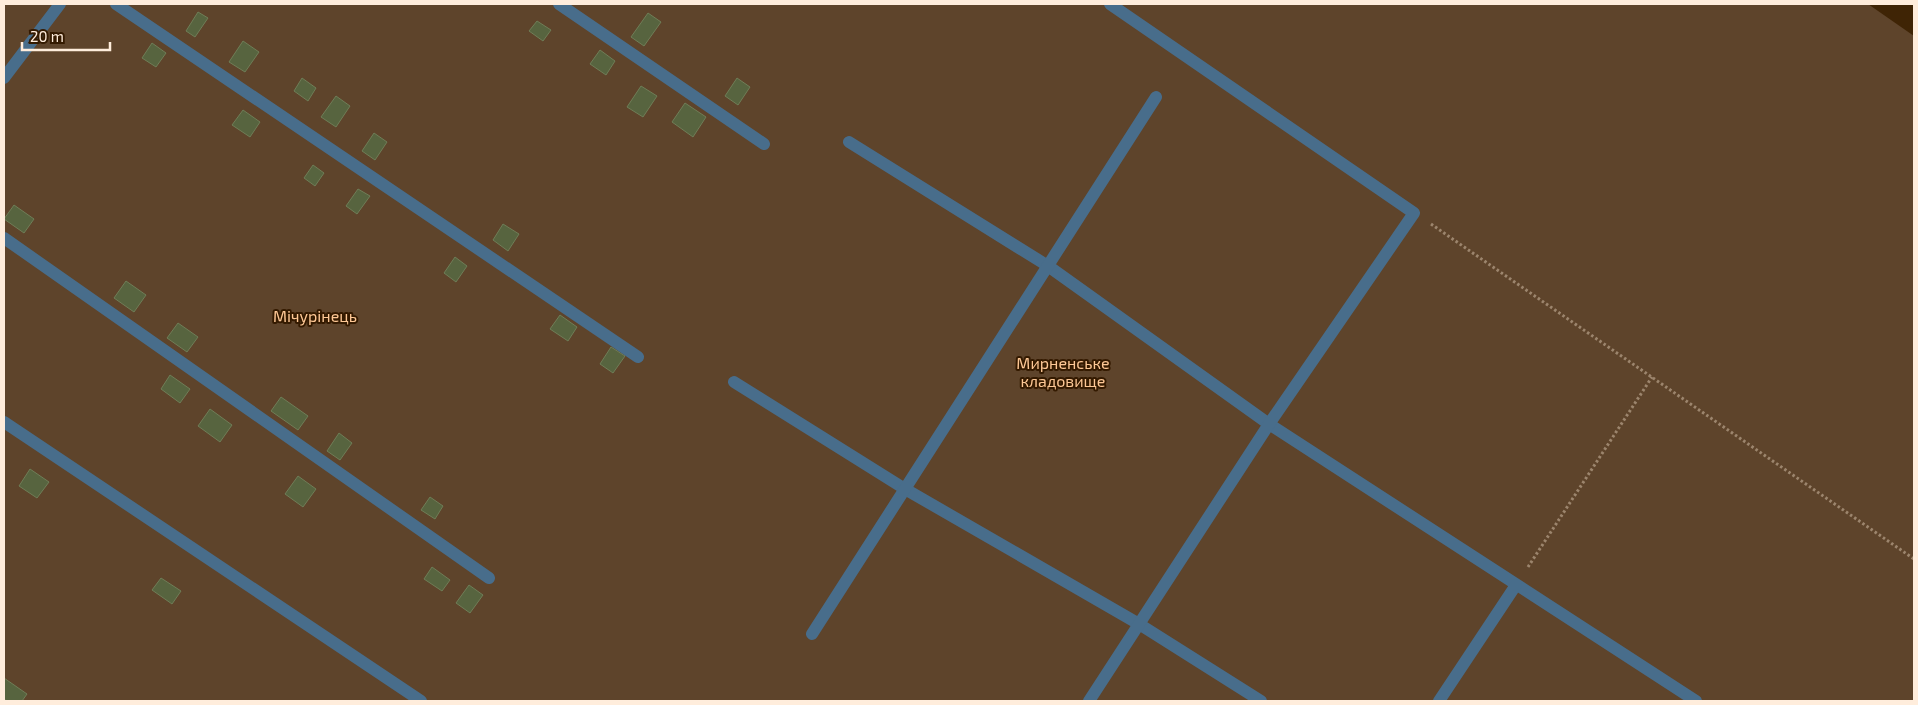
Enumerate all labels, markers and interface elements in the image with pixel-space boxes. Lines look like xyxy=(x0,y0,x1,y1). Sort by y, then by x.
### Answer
scale bar xyxy=(22,20,110,52)
text: 20 m xyxy=(30,27,64,45)
park label: Мічурінець xyxy=(273,306,357,326)
park label: Мирненське кладовище xyxy=(1016,353,1110,390)

